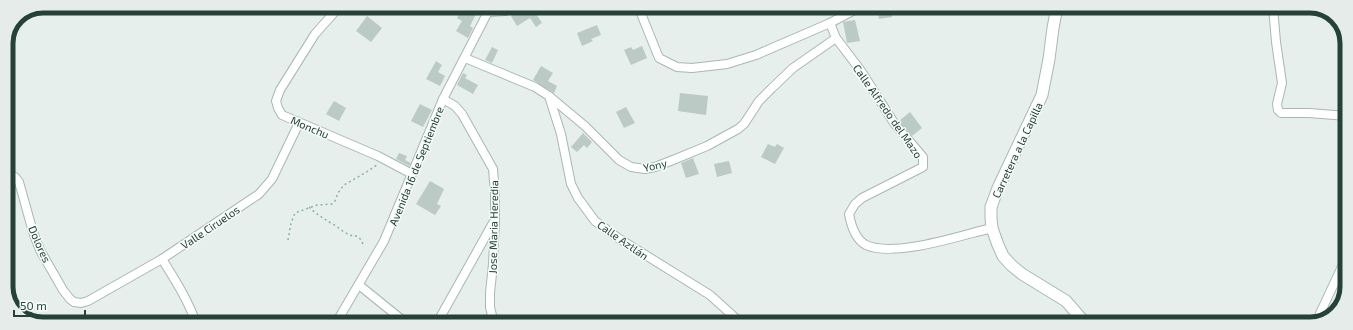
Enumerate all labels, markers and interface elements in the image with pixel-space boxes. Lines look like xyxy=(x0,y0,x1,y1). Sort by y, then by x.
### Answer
street label: Calle Alfredo del Mazo xyxy=(851,62,925,160)
street label: Carretera a la Capilla xyxy=(989,100,1045,200)
street label: Avenida 16 de Septiembre xyxy=(386,104,446,227)
street label: Monchu xyxy=(289,113,331,141)
street label: Yony xyxy=(642,156,668,174)
street label: Jose Maria Heredia xyxy=(486,180,500,274)
street label: Valle Ciruelos xyxy=(178,202,242,251)
street label: Calle Aztlán xyxy=(595,218,651,262)
street label: Dolores xyxy=(26,224,54,265)
scale bar xyxy=(14,292,85,318)
text: 50 m xyxy=(20,298,47,312)

